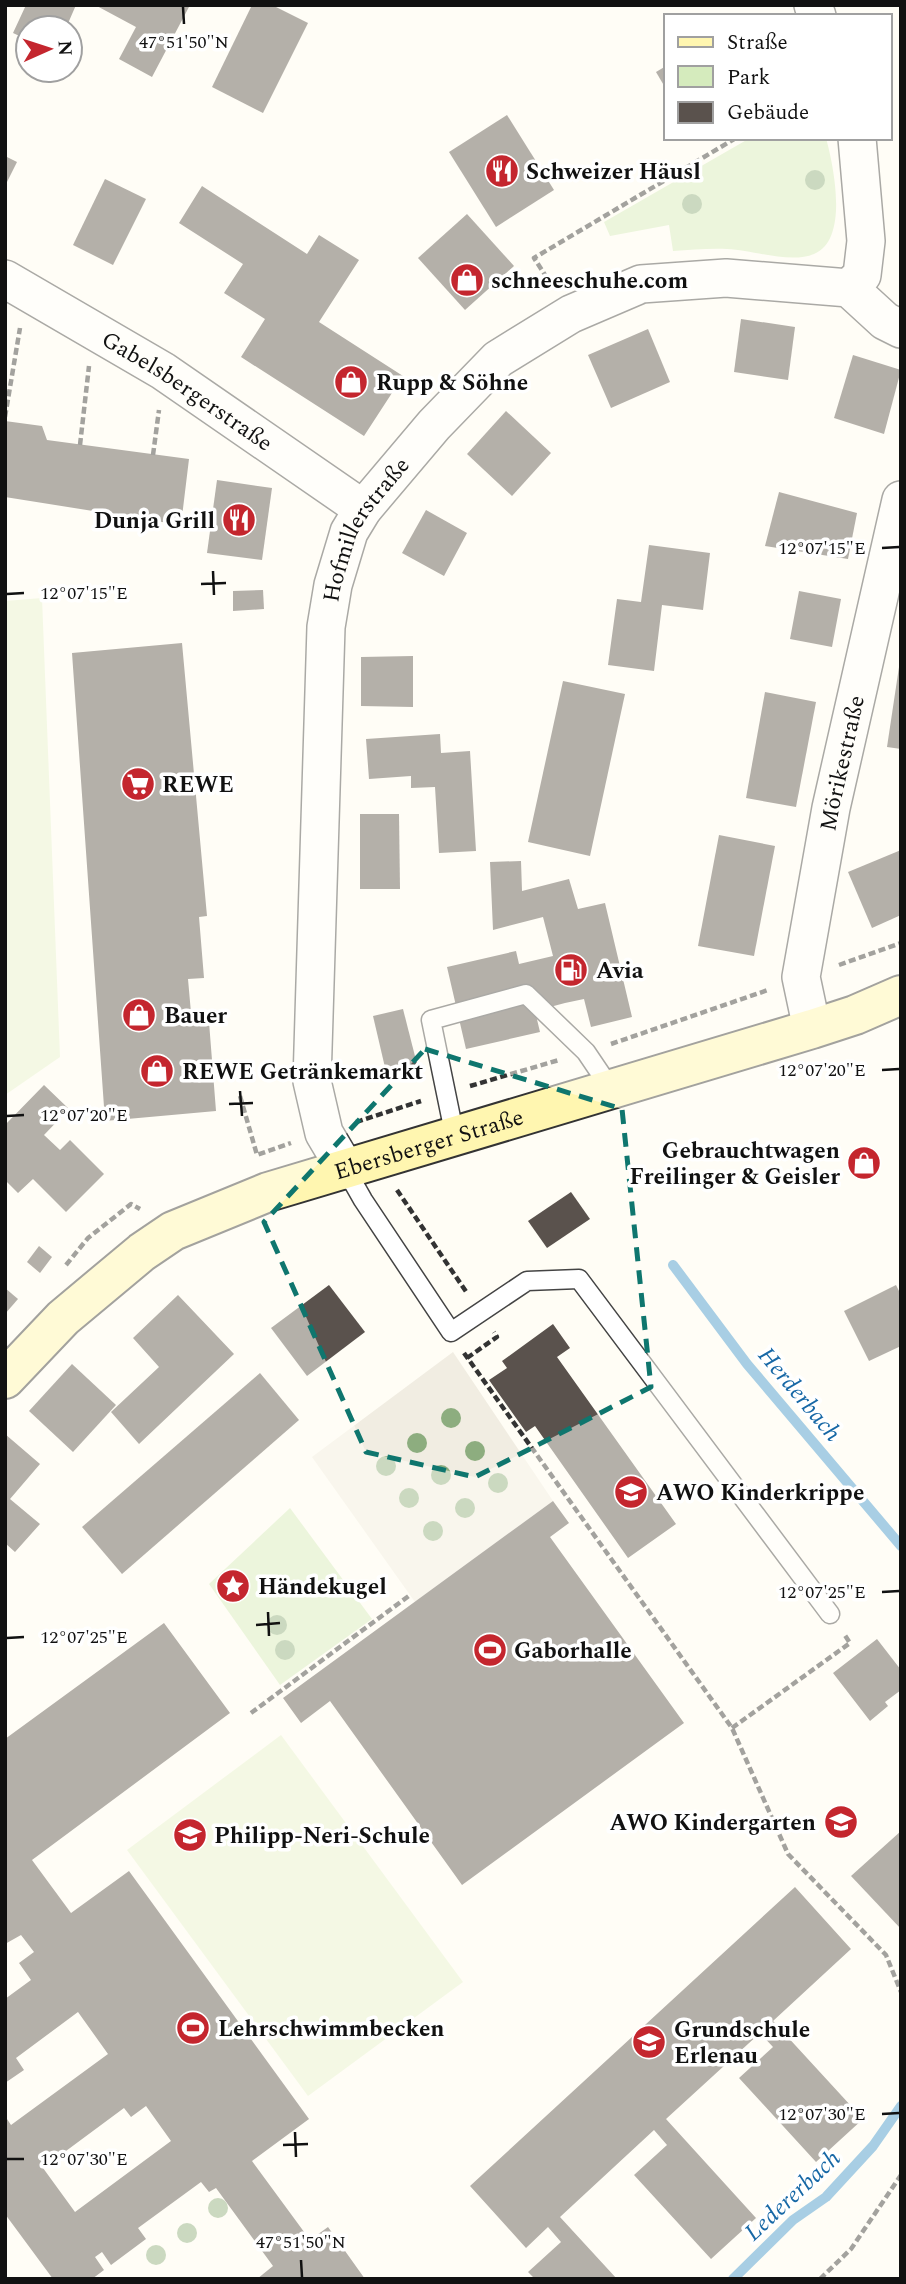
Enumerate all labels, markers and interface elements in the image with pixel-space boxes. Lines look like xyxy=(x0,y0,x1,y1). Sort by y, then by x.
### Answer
north arrow xyxy=(14,14,84,84)
legend xyxy=(664,14,892,140)
text: Straße xyxy=(727,27,788,59)
text: 47°51'50"N xyxy=(139,29,229,56)
text: N xyxy=(50,40,79,57)
text: Park xyxy=(727,62,771,94)
text: Gebäude xyxy=(727,97,809,129)
restaurant icon: Schweizer Häusl xyxy=(483,152,521,190)
place label: Schweizer Häusl xyxy=(526,155,701,190)
shop icon: schneeschuhe.com xyxy=(448,261,486,299)
place label: schneeschuhe.com xyxy=(491,264,688,299)
street label: Gabelsbergerstraße xyxy=(94,323,280,461)
shop icon: Rupp & Söhne xyxy=(332,363,370,401)
place label: Rupp & Söhne xyxy=(376,366,528,401)
street label: Hofmillerstraße xyxy=(314,450,419,605)
restaurant icon: Dunja Grill xyxy=(220,501,258,539)
place label: Dunja Grill xyxy=(94,504,215,539)
text: 12°07'15"E xyxy=(778,535,866,562)
text: 12°07'15"E xyxy=(40,580,128,607)
street label: Mörikestraße xyxy=(811,692,875,834)
supermarket icon: REWE xyxy=(119,765,157,803)
place label: REWE xyxy=(162,768,234,803)
fuel station icon: Avia xyxy=(552,951,590,989)
place label: Avia xyxy=(596,954,644,989)
shop icon: Bauer xyxy=(120,996,158,1034)
place label: Bauer xyxy=(164,999,227,1034)
shop icon: REWE Getränkemarkt xyxy=(138,1052,176,1090)
place label: REWE Getränkemarkt xyxy=(182,1055,423,1090)
text: 12°07'20"E xyxy=(778,1057,866,1084)
street label: Ebersberger Straße xyxy=(330,1100,528,1190)
text: 12°07'20"E xyxy=(40,1102,128,1129)
place label: Gebrauchtwagen Freilinger & Geisler xyxy=(630,1134,840,1195)
shop icon: Gebrauchtwagen Freilinger & Geisler xyxy=(845,1144,883,1182)
water label: Herderbach xyxy=(749,1339,850,1450)
school or university icon: AWO Kinderkrippe xyxy=(612,1473,650,1511)
place label: AWO Kinderkrippe xyxy=(656,1476,864,1511)
place icon: Händekugel xyxy=(214,1567,252,1605)
place label: Händekugel xyxy=(258,1570,387,1605)
text: 12°07'25"E xyxy=(778,1579,866,1606)
text: 12°07'25"E xyxy=(40,1624,128,1651)
sports icon: Gaborhalle xyxy=(471,1631,509,1669)
place label: Gaborhalle xyxy=(514,1634,632,1669)
school or university icon: AWO Kindergarten xyxy=(822,1803,860,1841)
place label: AWO Kindergarten xyxy=(609,1806,816,1841)
school or university icon: Philipp-Neri-Schule xyxy=(171,1816,209,1854)
place label: Philipp-Neri-Schule xyxy=(214,1819,430,1854)
sports icon: Lehrschwimmbecken xyxy=(174,2009,212,2047)
place label: Lehrschwimmbecken xyxy=(218,2012,445,2047)
place label: Grundschule Erlenau xyxy=(674,2013,810,2074)
school or university icon: Grundschule Erlenau xyxy=(630,2023,668,2061)
text: 12°07'30"E xyxy=(778,2101,866,2128)
water label: Ledererbach xyxy=(736,2142,849,2250)
text: 12°07'30"E xyxy=(40,2146,128,2173)
text: 47°51'50"N xyxy=(256,2229,346,2256)

